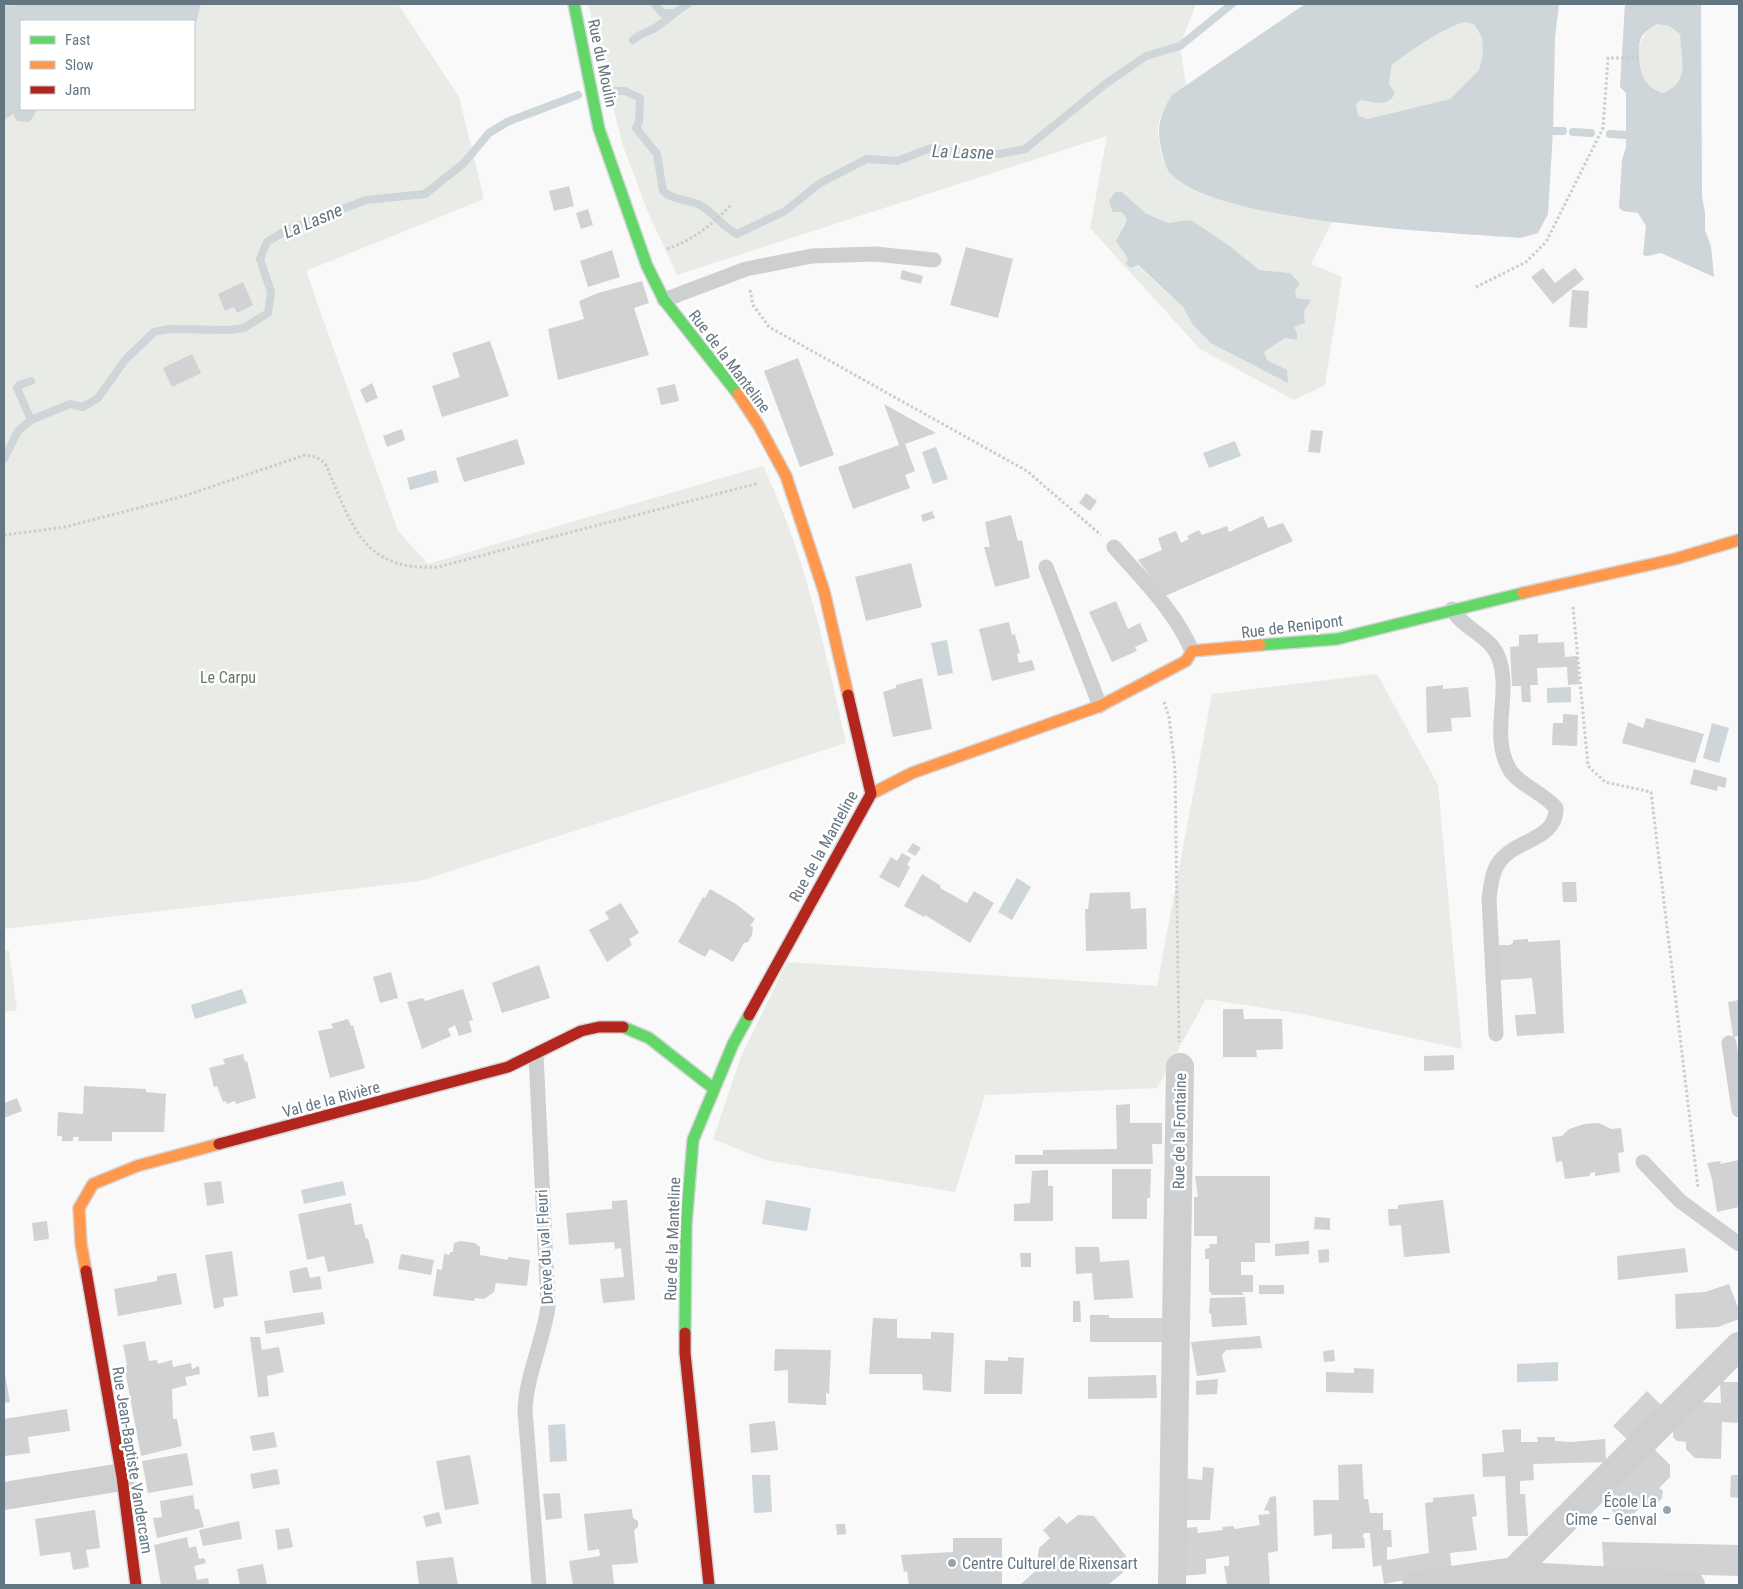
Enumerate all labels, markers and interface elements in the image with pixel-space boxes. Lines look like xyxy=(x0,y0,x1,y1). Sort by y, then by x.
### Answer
street label: Rue du Moulin xyxy=(584,17,621,109)
legend xyxy=(20,20,195,110)
text: Fast xyxy=(65,31,90,49)
text: Slow xyxy=(65,56,94,74)
text: Jam xyxy=(65,81,91,99)
water label: La Lasne xyxy=(932,140,994,163)
water label: La Lasne xyxy=(280,199,345,242)
street label: Rue de la Manteline xyxy=(685,306,774,416)
street label: Rue de Renipont xyxy=(1240,611,1344,642)
park label: Le Carpu xyxy=(200,668,256,687)
street label: Rue de la Manteline xyxy=(785,787,862,905)
street label: Rue de la Fontaine xyxy=(1169,1073,1190,1189)
street label: Val de la Rivière xyxy=(280,1077,382,1122)
street label: Rue de la Manteline xyxy=(661,1177,684,1301)
street label: Drève du val Fleuri xyxy=(532,1189,557,1305)
street label: Rue Jean-Baptiste Vandercam xyxy=(108,1365,157,1555)
place label: École La Cime – Genval xyxy=(1565,1492,1657,1529)
marker: École La Cime – Genval xyxy=(1661,1504,1673,1516)
place label: Centre Culturel de Rixensart xyxy=(962,1554,1138,1573)
marker: Centre Culturel de Rixensart xyxy=(946,1557,958,1569)

